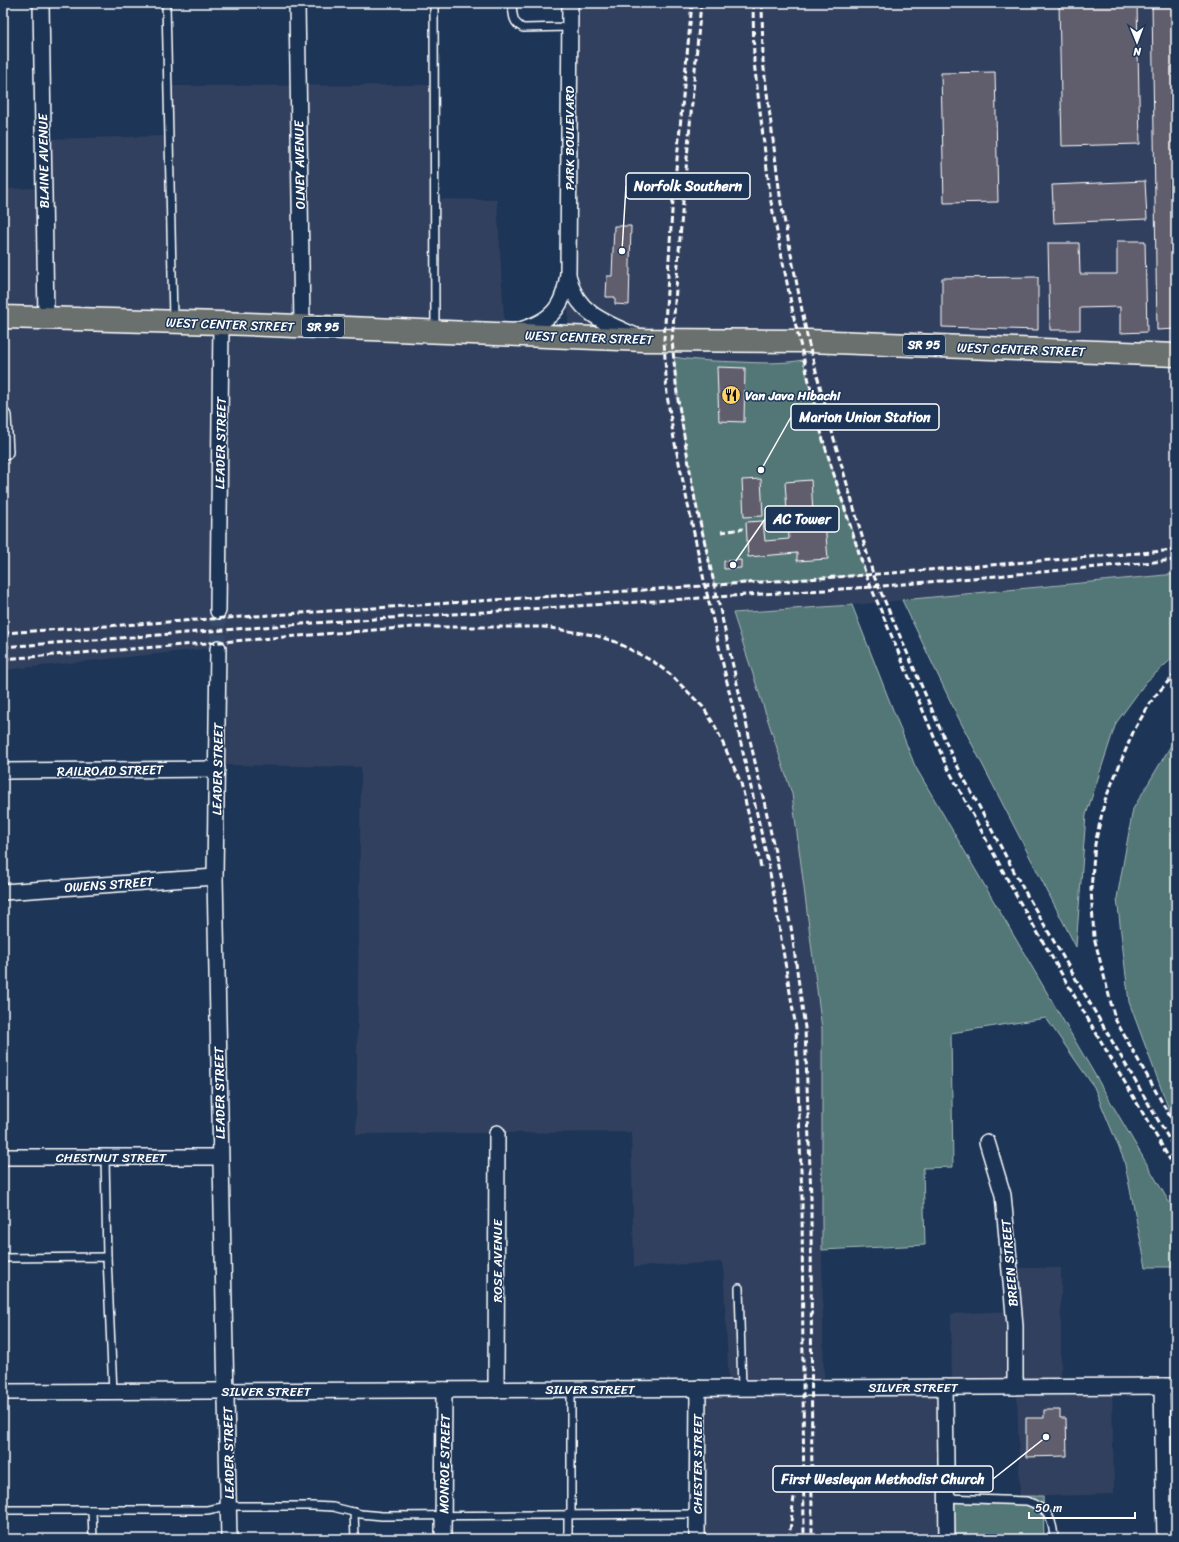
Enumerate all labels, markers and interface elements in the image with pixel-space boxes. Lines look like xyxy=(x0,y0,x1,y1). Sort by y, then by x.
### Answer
north arrow xyxy=(1117,22,1157,62)
text: N xyxy=(1133,42,1142,61)
street label: PARK BOULEVARD xyxy=(558,86,581,190)
street label: BLAINE AVENUE xyxy=(31,113,56,208)
street label: OLNEY AVENUE xyxy=(287,120,312,210)
callout: Norfolk Southern xyxy=(626,173,750,199)
text: Norfolk Southern xyxy=(633,174,742,199)
street label: WEST CENTER STREET xyxy=(165,311,296,338)
road number: SR 95 xyxy=(302,317,344,337)
street label: WEST CENTER STREET xyxy=(524,324,655,351)
road number: SR 95 xyxy=(903,335,945,355)
street label: WEST CENTER STREET xyxy=(956,336,1087,363)
restaurant icon: Van Java Hibachi xyxy=(720,384,742,406)
place label: Van Java Hibachi xyxy=(745,384,842,407)
street label: LEADER STREET xyxy=(208,396,233,489)
callout: Marion Union Station xyxy=(791,404,939,430)
text: Marion Union Station xyxy=(798,405,931,430)
callout: AC Tower xyxy=(765,506,839,532)
text: AC Tower xyxy=(772,507,832,532)
street label: LEADER STREET xyxy=(205,722,230,815)
street label: RAILROAD STREET xyxy=(57,758,164,783)
street label: OWENS STREET xyxy=(64,870,155,899)
street label: LEADER STREET xyxy=(207,1046,232,1139)
street label: CHESTNUT STREET xyxy=(56,1146,167,1169)
street label: BREEN STREET xyxy=(994,1218,1025,1308)
street label: ROSE AVENUE xyxy=(486,1219,509,1303)
street label: SILVER STREET xyxy=(868,1376,959,1399)
street label: SILVER STREET xyxy=(545,1378,636,1401)
street label: SILVER STREET xyxy=(221,1380,312,1403)
street label: LEADER STREET xyxy=(216,1406,241,1499)
street label: CHESTER STREET xyxy=(686,1412,709,1514)
street label: MONROE STREET xyxy=(432,1413,457,1514)
callout: First Wesleyan Methodist Church xyxy=(773,1466,993,1492)
text: First Wesleyan Methodist Church xyxy=(780,1467,985,1492)
scale bar xyxy=(1029,1494,1135,1520)
text: 50 m xyxy=(1035,1497,1062,1519)

